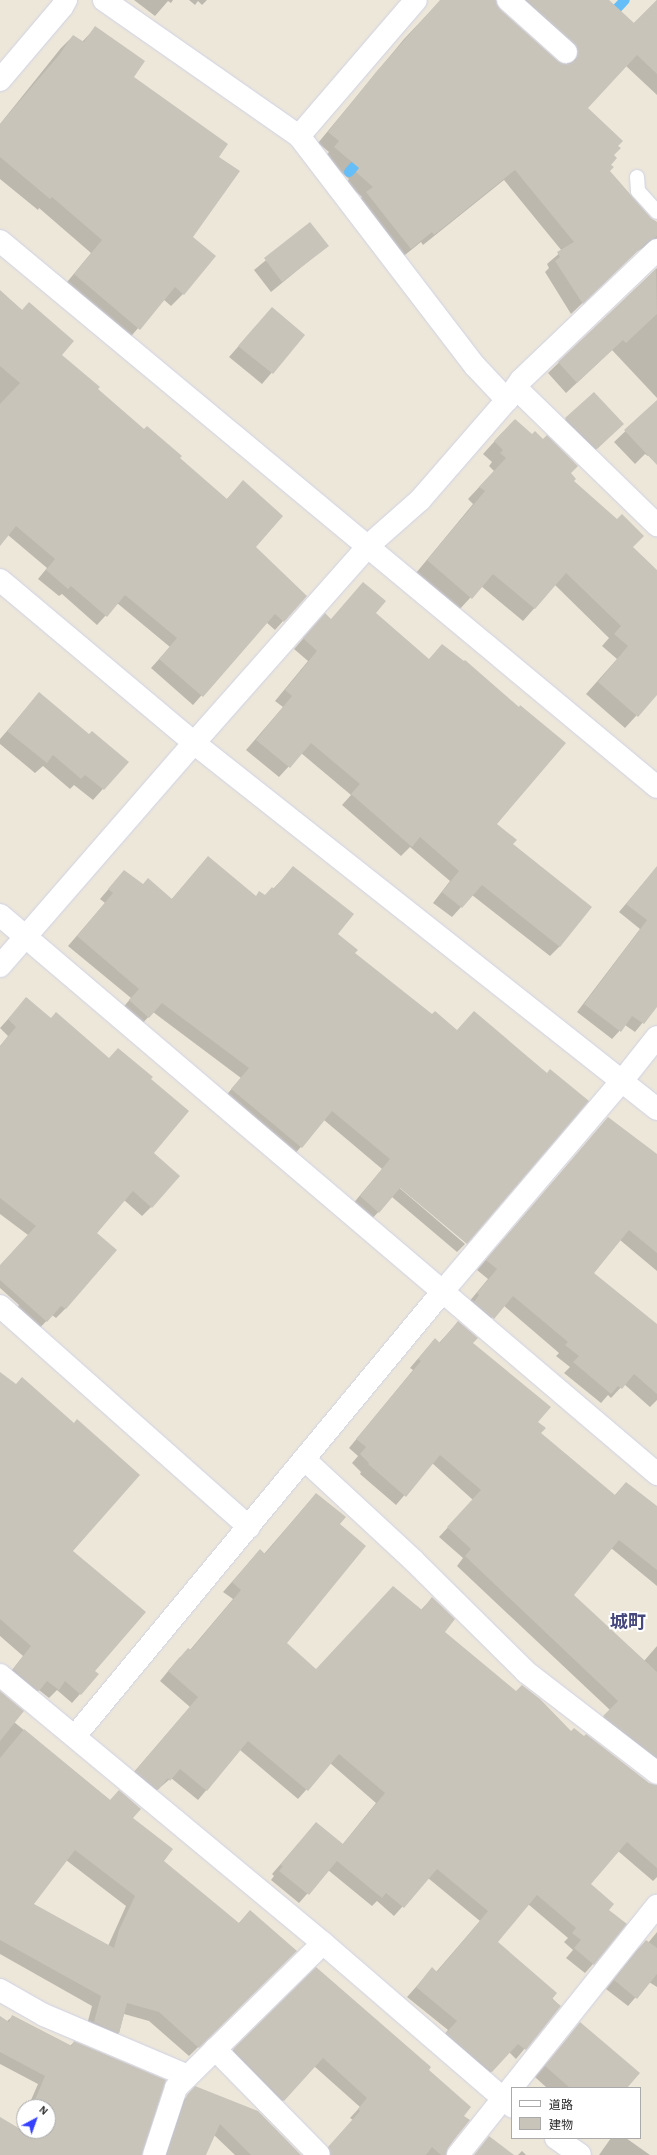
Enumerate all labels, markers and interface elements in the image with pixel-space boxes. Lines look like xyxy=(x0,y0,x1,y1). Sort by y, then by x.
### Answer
district label: 城町 xyxy=(610,1612,646,1634)
legend xyxy=(511,2087,641,2139)
north arrow xyxy=(16,2099,56,2139)
text: 道路 xyxy=(549,2099,573,2111)
text: N xyxy=(37,2104,50,2117)
text: 建物 xyxy=(549,2119,573,2131)

